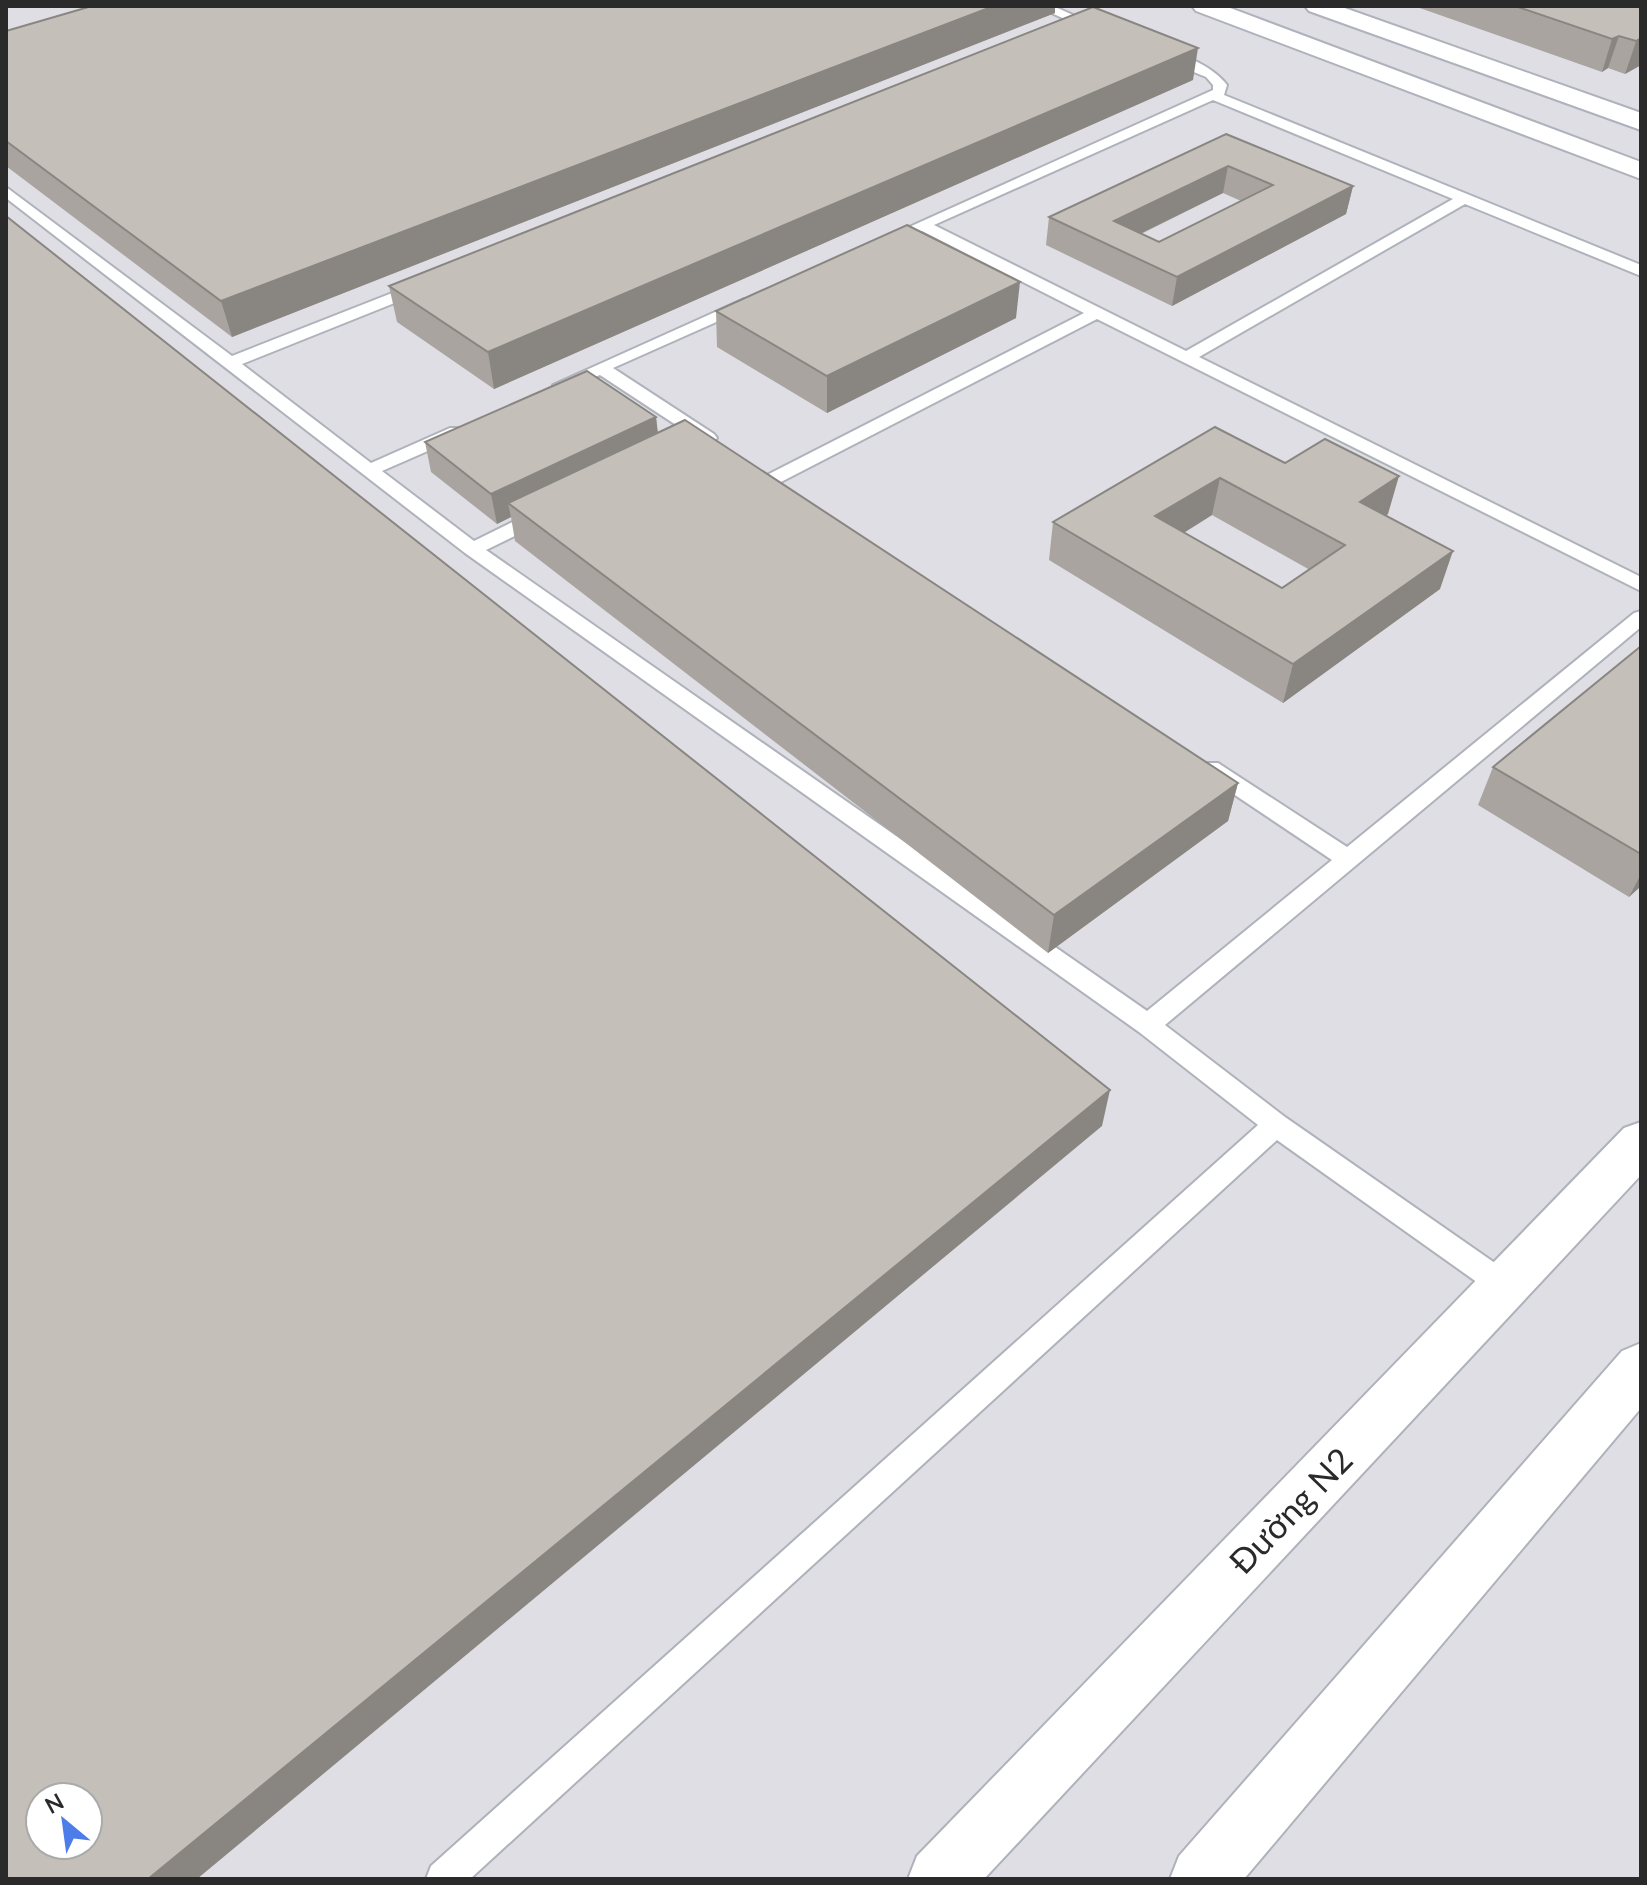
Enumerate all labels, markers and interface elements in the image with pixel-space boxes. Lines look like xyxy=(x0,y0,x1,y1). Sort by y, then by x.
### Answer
street label: Đường N2 xyxy=(1220,1438,1360,1581)
north arrow xyxy=(24,1781,104,1861)
text: N xyxy=(40,1787,68,1819)

